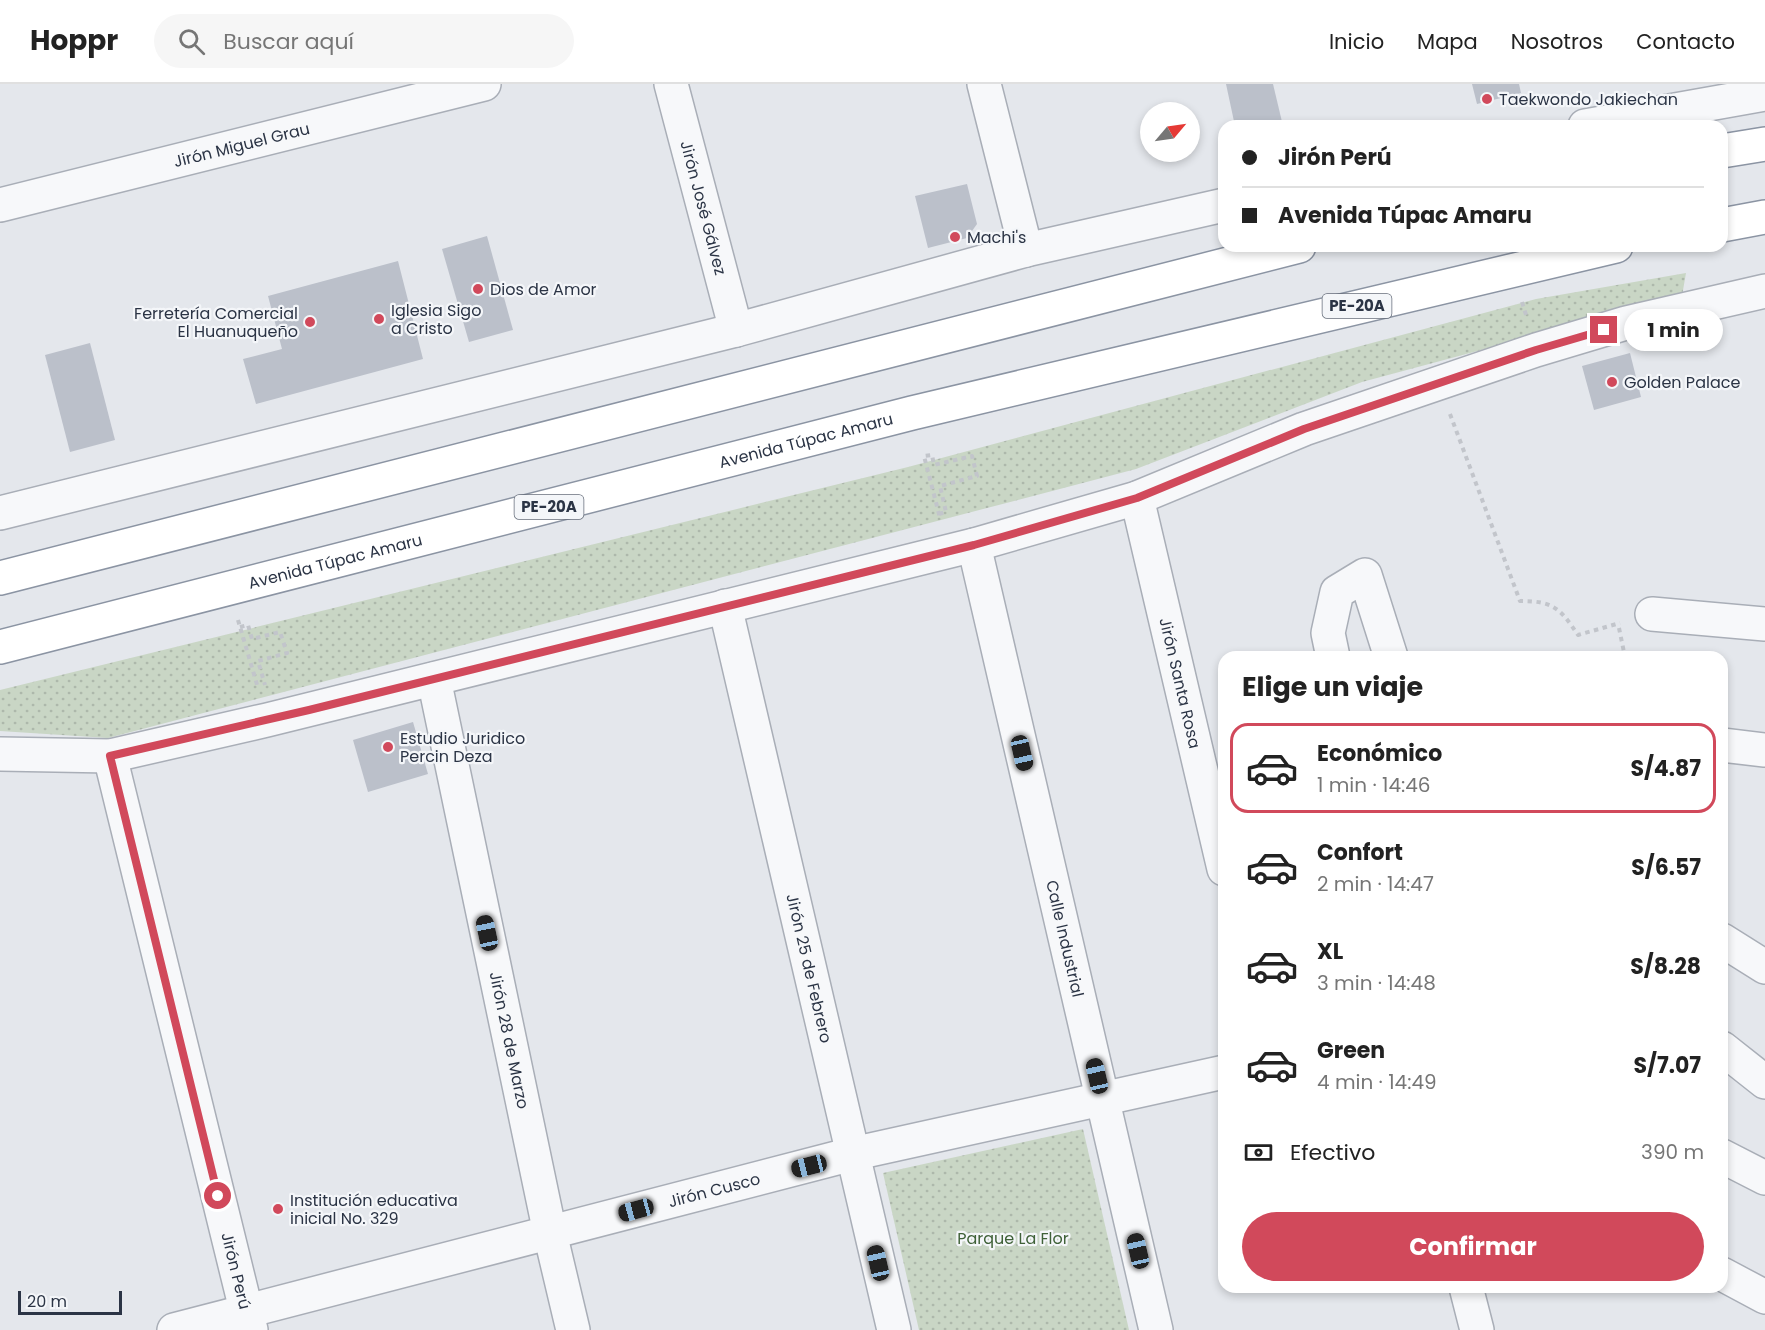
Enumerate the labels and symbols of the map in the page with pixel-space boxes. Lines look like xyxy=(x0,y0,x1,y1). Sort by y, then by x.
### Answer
place label: Taekwondo Jakiechan xyxy=(1499,88,1678,111)
marker: Taekwondo Jakiechan xyxy=(1480,92,1494,106)
north arrow xyxy=(1140,102,1200,162)
street label: Jirón Miguel Grau xyxy=(171,117,312,173)
street label: Jirón José Gálvez xyxy=(674,138,732,277)
place label: Machi's xyxy=(967,226,1026,249)
marker: Machi's xyxy=(948,230,962,244)
place label: Dios de Amor xyxy=(490,278,597,301)
marker: Dios de Amor xyxy=(471,282,485,296)
road number: PE-20A xyxy=(1322,294,1392,318)
place label: Iglesia Sigo a Cristo xyxy=(391,299,481,340)
place label: Ferretería Comercial El Huanuqueño xyxy=(134,302,298,343)
callout: 1 min xyxy=(1625,309,1724,351)
marker: Iglesia Sigo a Cristo xyxy=(372,312,386,326)
marker: Ferretería Comercial El Huanuqueño xyxy=(303,315,317,329)
route end xyxy=(1590,316,1617,343)
place label: Golden Palace xyxy=(1624,371,1740,394)
marker: Golden Palace xyxy=(1605,375,1619,389)
street label: Avenida Túpac Amaru xyxy=(717,407,895,474)
road number: PE-20A xyxy=(514,495,584,519)
street label: Avenida Túpac Amaru xyxy=(246,528,425,595)
street label: Jirón Santa Rosa xyxy=(1153,615,1206,751)
place label: Estudio Juridico Percin Deza xyxy=(400,727,525,768)
car xyxy=(1009,733,1035,773)
marker: Estudio Juridico Percin Deza xyxy=(381,740,395,754)
street label: Calle Industrial xyxy=(1040,878,1089,999)
street label: Jirón 25 de Febrero xyxy=(781,891,838,1045)
car xyxy=(474,914,500,952)
street label: Jirón 28 de Marzo xyxy=(484,969,535,1111)
car xyxy=(1084,1056,1110,1096)
car xyxy=(789,1153,829,1179)
street label: Jirón Cusco xyxy=(666,1167,763,1213)
route start xyxy=(204,1182,231,1209)
place label: Institución educativa inicial No. 329 xyxy=(290,1189,458,1230)
car xyxy=(616,1197,656,1223)
marker: Institución educativa inicial No. 329 xyxy=(271,1202,285,1216)
park label: Parque La Flor xyxy=(957,1227,1069,1250)
street label: Jirón Perú xyxy=(215,1230,256,1312)
car xyxy=(1125,1231,1151,1271)
car xyxy=(865,1243,891,1283)
scale bar xyxy=(18,1288,122,1316)

